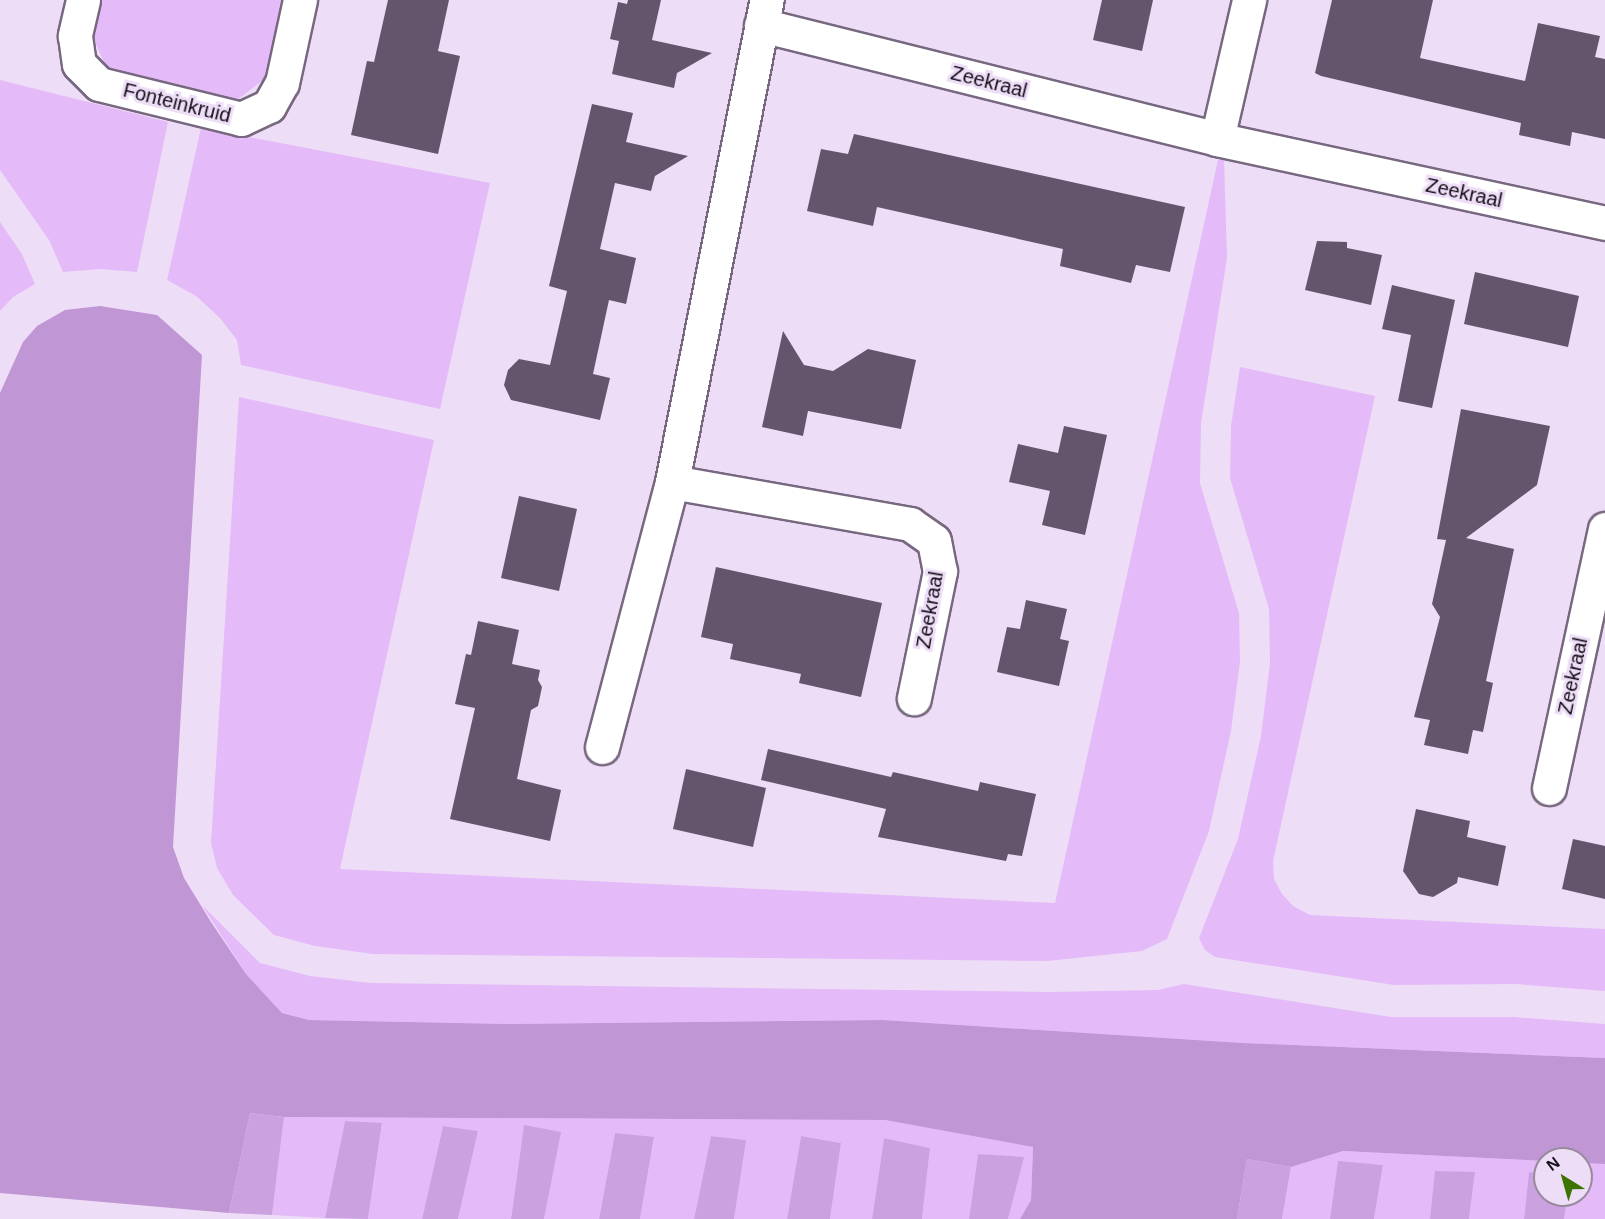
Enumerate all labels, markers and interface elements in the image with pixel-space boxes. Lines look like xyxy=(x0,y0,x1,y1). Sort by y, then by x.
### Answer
street label: Zeekraal xyxy=(948,61,1030,103)
street label: Fonteinkruid xyxy=(121,78,233,128)
street label: Zeekraal xyxy=(1423,173,1505,213)
street label: Zeekraal xyxy=(911,570,949,650)
street label: Zeekraal xyxy=(1553,635,1593,717)
north arrow xyxy=(1533,1147,1593,1207)
text: N xyxy=(1543,1154,1563,1174)

